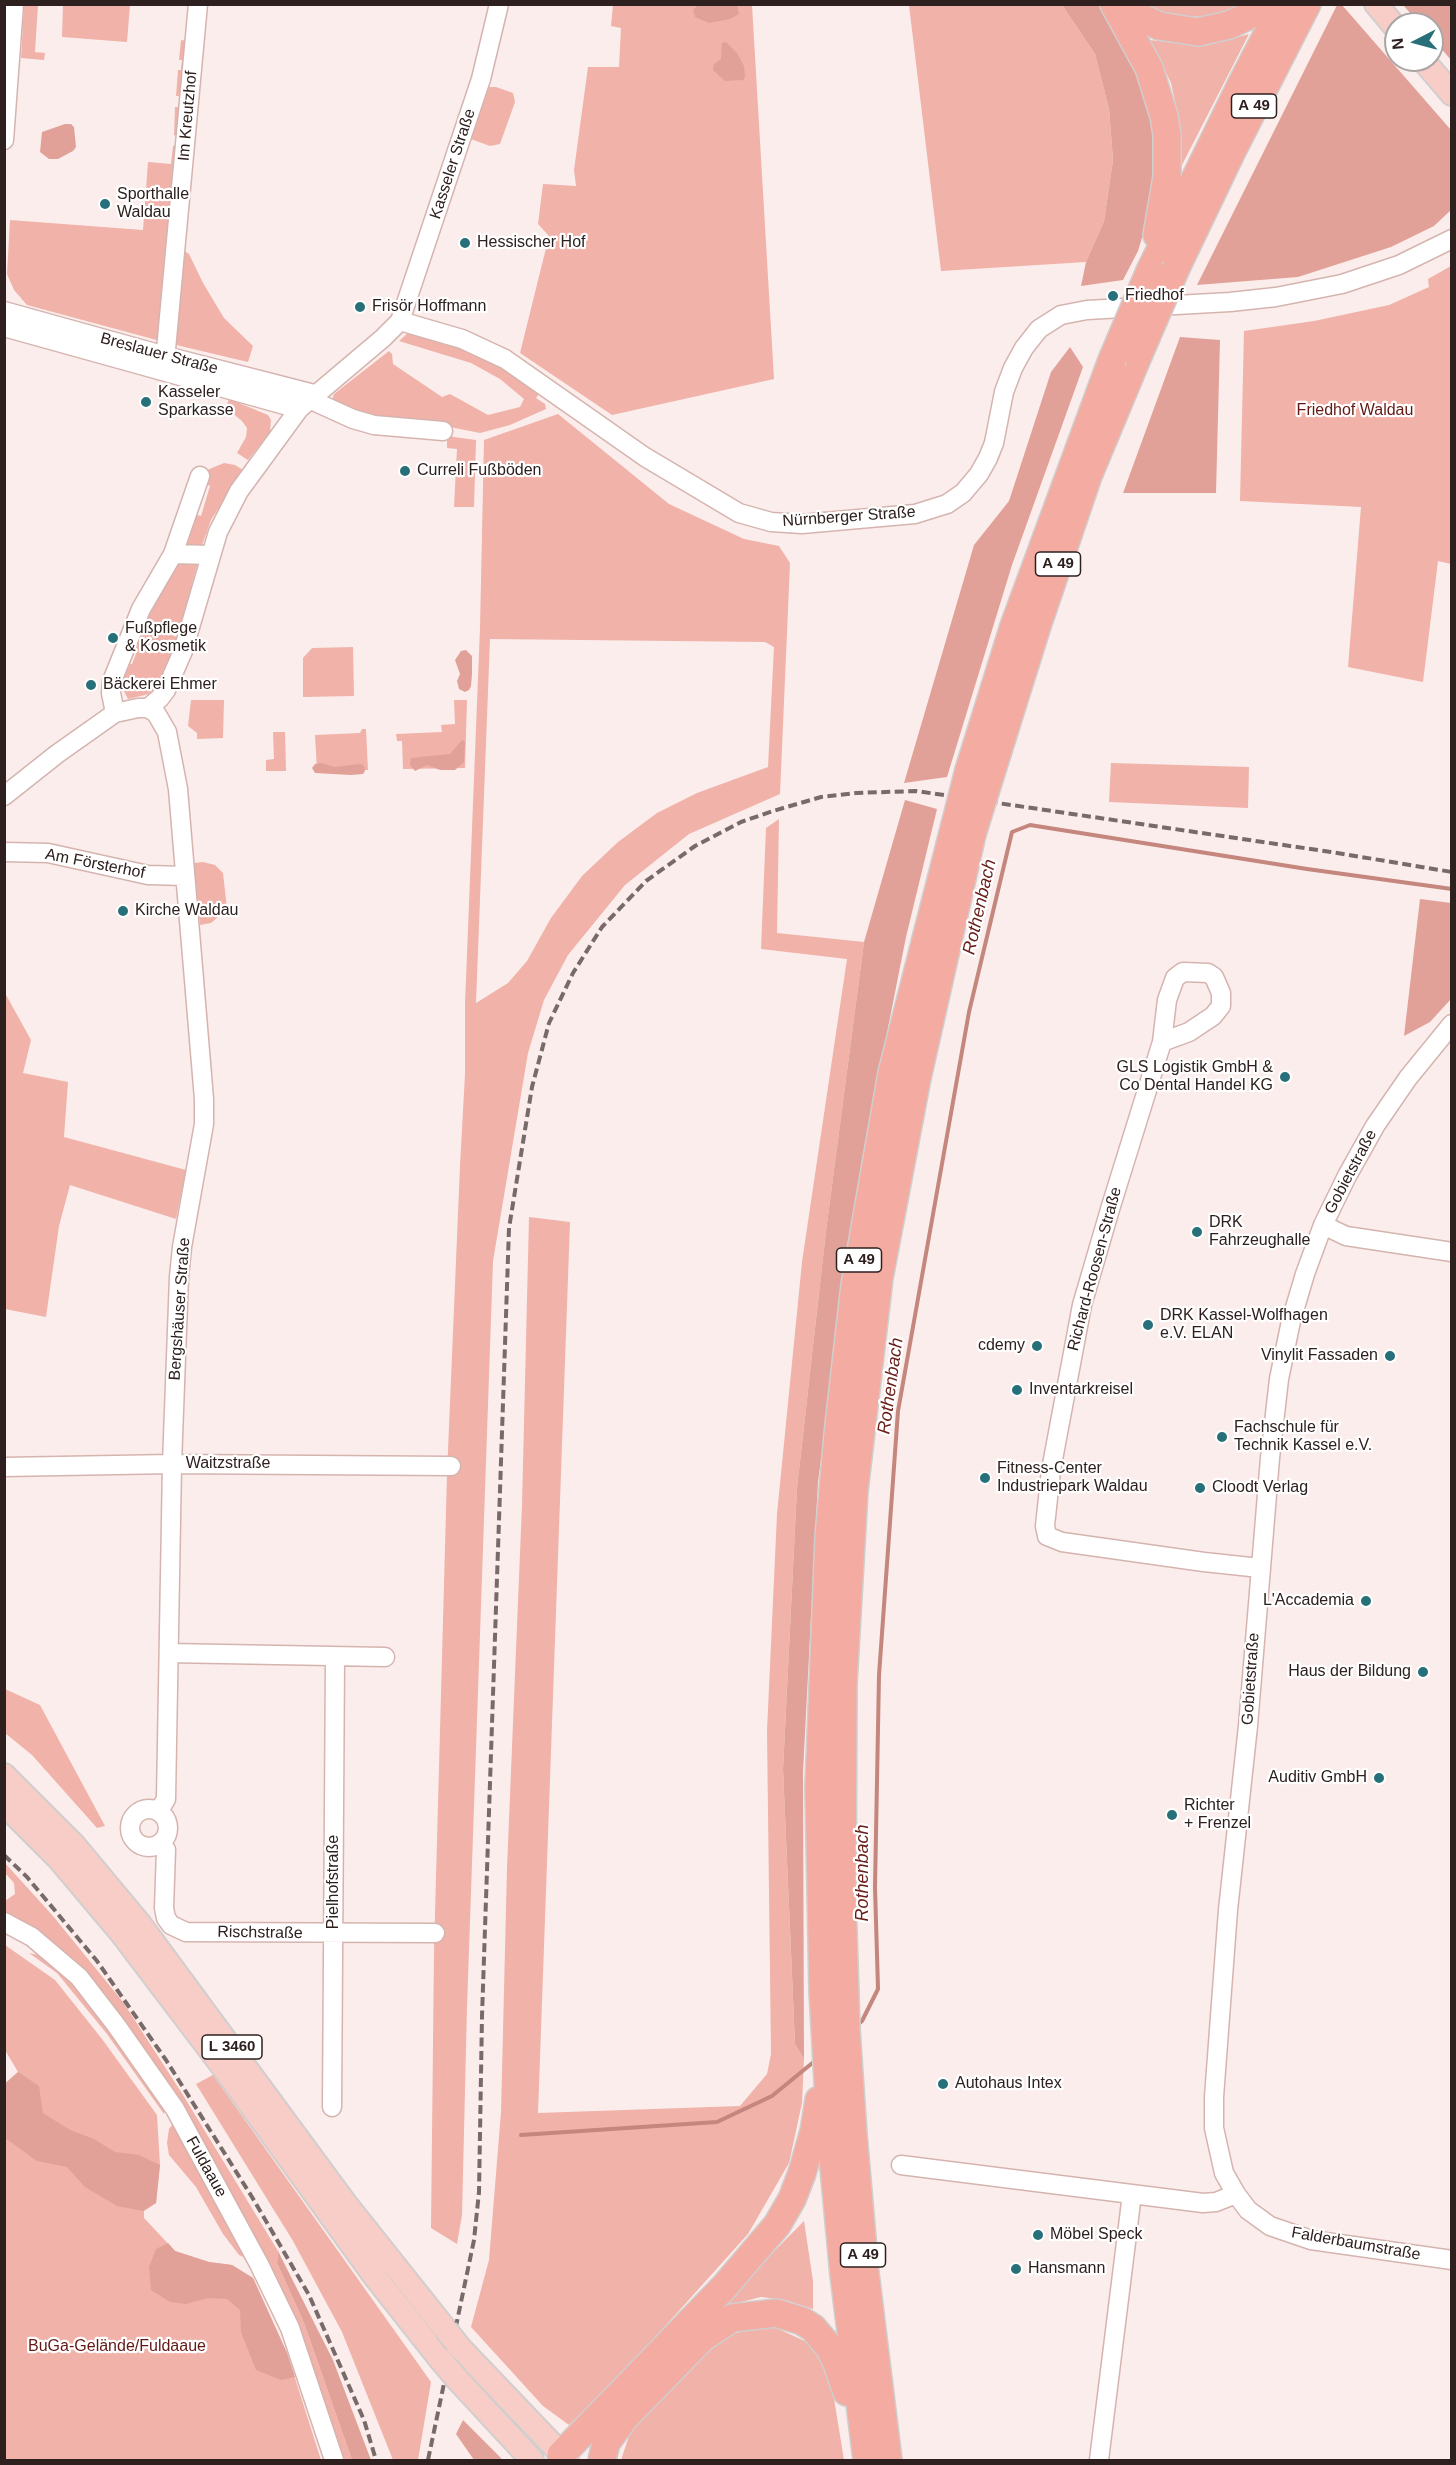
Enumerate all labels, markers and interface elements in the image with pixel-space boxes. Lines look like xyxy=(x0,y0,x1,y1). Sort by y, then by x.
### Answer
north arrow xyxy=(1384,12,1444,72)
text: N xyxy=(1389,37,1407,50)
street label: Im Kreutzhof xyxy=(174,70,202,162)
road number: A 49 xyxy=(1232,94,1276,118)
street label: Kasseler Straße xyxy=(426,106,480,222)
place label: Sporthalle Waldau xyxy=(117,185,189,223)
marker: Sporthalle Waldau xyxy=(98,197,112,211)
place label: Hessischer Hof xyxy=(477,233,585,253)
marker: Hessischer Hof xyxy=(458,236,472,250)
place label: Friedhof xyxy=(1125,286,1184,306)
marker: Friedhof xyxy=(1106,289,1120,303)
place label: Frisör Hoffmann xyxy=(372,297,486,317)
marker: Frisör Hoffmann xyxy=(353,300,367,314)
street label: Breslauer Straße xyxy=(98,329,220,379)
place label: Kasseler Sparkasse xyxy=(158,383,234,421)
marker: Kasseler Sparkasse xyxy=(139,395,153,409)
park label: Friedhof Waldau xyxy=(1297,401,1413,421)
place label: Curreli Fußböden xyxy=(417,461,542,481)
marker: Curreli Fußböden xyxy=(398,464,412,478)
street label: Nürnberger Straße xyxy=(782,503,916,531)
road number: A 49 xyxy=(1036,552,1080,576)
place label: Fußpflege & Kosmetik xyxy=(125,619,206,657)
marker: Fußpflege & Kosmetik xyxy=(106,631,120,645)
place label: Bäckerei Ehmer xyxy=(103,675,217,695)
marker: Bäckerei Ehmer xyxy=(84,678,98,692)
street label: Am Försterhof xyxy=(43,845,147,883)
water label: Rothenbach xyxy=(959,857,1001,957)
place label: Kirche Waldau xyxy=(135,901,238,921)
marker: Kirche Waldau xyxy=(116,904,130,918)
place label: GLS Logistik GmbH & Co Dental Handel KG xyxy=(1116,1058,1273,1096)
marker: GLS Logistik GmbH & Co Dental Handel KG xyxy=(1278,1070,1292,1084)
street label: Gobietstraße xyxy=(1321,1127,1381,1217)
street label: Richard-Roosen-Straße xyxy=(1064,1185,1126,1353)
place label: DRK Fahrzeughalle xyxy=(1209,1213,1310,1251)
marker: DRK Fahrzeughalle xyxy=(1190,1225,1204,1239)
street label: Bergshäuser Straße xyxy=(165,1237,195,1381)
road number: A 49 xyxy=(836,1248,882,1272)
place label: DRK Kassel-Wolfhagen e.V. ELAN xyxy=(1160,1306,1328,1344)
marker: DRK Kassel-Wolfhagen e.V. ELAN xyxy=(1141,1318,1155,1332)
water label: Rothenbach xyxy=(874,1336,908,1436)
place label: cdemy xyxy=(978,1336,1025,1356)
marker: cdemy xyxy=(1030,1339,1044,1353)
place label: Vinylit Fassaden xyxy=(1261,1346,1378,1366)
marker: Vinylit Fassaden xyxy=(1383,1349,1397,1363)
place label: Inventarkreisel xyxy=(1029,1380,1133,1400)
marker: Inventarkreisel xyxy=(1010,1383,1024,1397)
place label: Fachschule für Technik Kassel e.V. xyxy=(1234,1418,1372,1456)
marker: Fachschule für Technik Kassel e.V. xyxy=(1215,1430,1229,1444)
street label: Waitzstraße xyxy=(186,1454,270,1474)
place label: Fitness-Center Industriepark Waldau xyxy=(997,1459,1148,1497)
marker: Fitness-Center Industriepark Waldau xyxy=(978,1471,992,1485)
place label: Cloodt Verlag xyxy=(1212,1478,1308,1498)
marker: Cloodt Verlag xyxy=(1193,1481,1207,1495)
place label: L'Accademia xyxy=(1263,1591,1354,1611)
marker: L'Accademia xyxy=(1359,1594,1373,1608)
street label: Gobietstraße xyxy=(1238,1632,1264,1726)
place label: Haus der Bildung xyxy=(1288,1662,1411,1682)
marker: Haus der Bildung xyxy=(1416,1665,1430,1679)
place label: Auditiv GmbH xyxy=(1268,1768,1367,1788)
marker: Auditiv GmbH xyxy=(1372,1771,1386,1785)
place label: Richter + Frenzel xyxy=(1184,1796,1251,1834)
marker: Richter + Frenzel xyxy=(1165,1808,1179,1822)
water label: Rothenbach xyxy=(852,1824,874,1922)
street label: Pielhofstraße xyxy=(324,1835,344,1929)
street label: Rischstraße xyxy=(217,1923,303,1943)
road number: L 3460 xyxy=(202,2035,262,2059)
place label: Autohaus Intex xyxy=(955,2074,1062,2094)
marker: Autohaus Intex xyxy=(936,2077,950,2091)
street label: Fuldaaue xyxy=(181,2133,231,2201)
street label: Falderbaumstraße xyxy=(1290,2223,1422,2265)
place label: Möbel Speck xyxy=(1050,2225,1142,2245)
marker: Möbel Speck xyxy=(1031,2228,1045,2242)
road number: A 49 xyxy=(840,2243,886,2267)
place label: Hansmann xyxy=(1028,2259,1105,2279)
marker: Hansmann xyxy=(1009,2262,1023,2276)
park label: BuGa-Gelände/Fuldaaue xyxy=(28,2337,206,2357)

